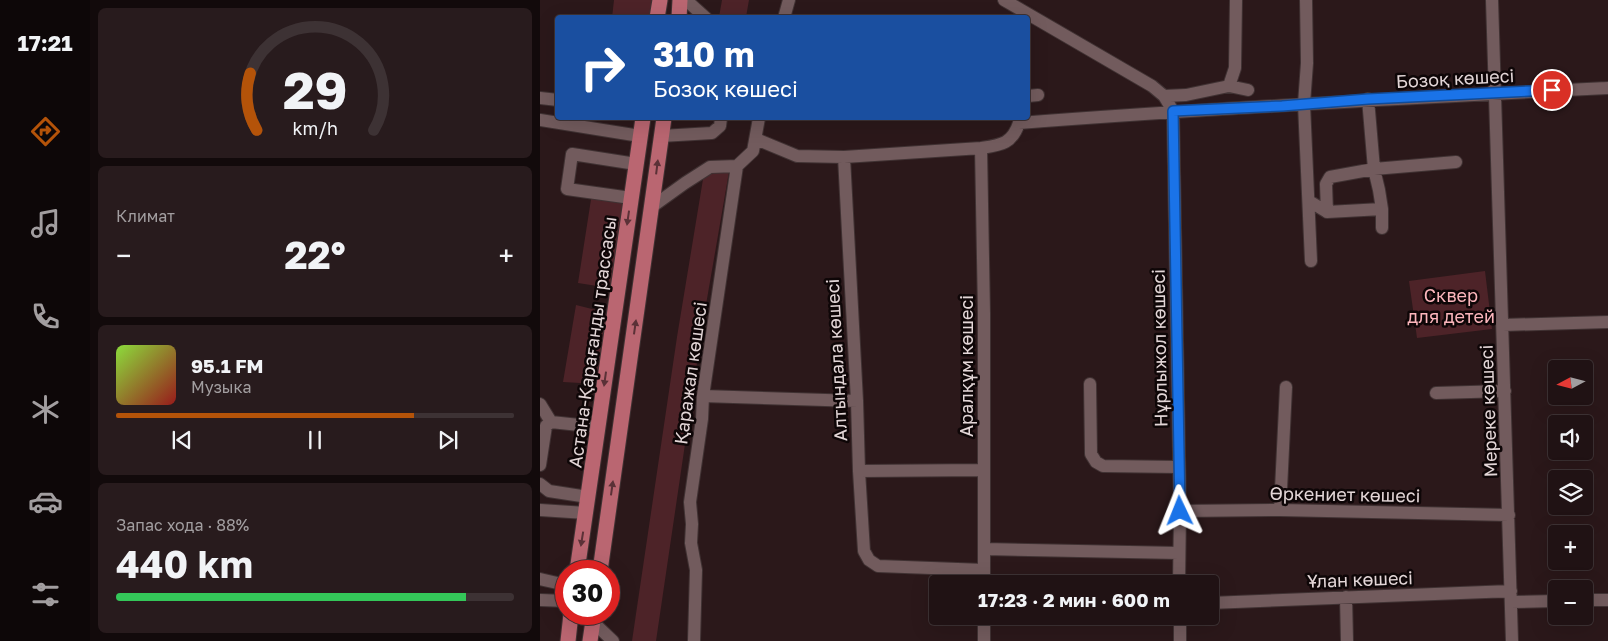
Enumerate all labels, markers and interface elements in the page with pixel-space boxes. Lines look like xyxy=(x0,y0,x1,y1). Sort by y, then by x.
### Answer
text: 17:21 xyxy=(17,29,73,56)
text: 310 m xyxy=(653,33,755,75)
icon: right xyxy=(570,35,635,100)
text: 29 xyxy=(283,58,347,120)
street label: Бозоқ көшесі xyxy=(1395,64,1515,92)
pin xyxy=(1531,69,1573,111)
text: Бозоқ көшесі xyxy=(653,75,798,102)
icon: arrive xyxy=(1538,76,1566,104)
icon: directions xyxy=(28,114,63,149)
text: km/h xyxy=(292,117,338,139)
one-way arrow xyxy=(653,158,661,174)
icon: music xyxy=(28,206,63,241)
text: Климат xyxy=(116,206,175,226)
one-way arrow xyxy=(624,210,632,226)
street label: Астана-Қарағанды трассасы xyxy=(563,215,621,469)
text: 22° xyxy=(284,232,346,277)
text: − xyxy=(116,239,131,272)
text: + xyxy=(499,239,514,272)
street label: Нұрлыжол көшесі xyxy=(1147,269,1172,427)
street label: Алтындала көшесі xyxy=(821,278,851,442)
park label: Сквер для детей xyxy=(1407,284,1495,327)
street label: Аралқұм көшесі xyxy=(955,295,978,437)
icon: phone xyxy=(28,299,63,334)
street label: Қаражал көшесі xyxy=(669,300,711,446)
one-way arrow xyxy=(631,319,639,335)
street label: Мереке көшесі xyxy=(1475,344,1501,478)
text: 95.1 FM xyxy=(191,354,264,377)
north arrow xyxy=(1548,360,1592,405)
map controls xyxy=(1548,360,1593,625)
one-way arrow xyxy=(601,371,609,387)
text: Музыка xyxy=(191,377,252,397)
icon: climate xyxy=(28,392,63,427)
button: sound xyxy=(1548,415,1593,460)
icon: previous xyxy=(168,426,196,454)
icon: pause xyxy=(301,426,329,454)
icon: next xyxy=(434,426,462,454)
button: layers xyxy=(1548,470,1593,515)
one-way arrow xyxy=(608,480,616,496)
street label: Өркениет көшесі xyxy=(1269,482,1421,506)
icon: car xyxy=(28,484,63,519)
position arrow xyxy=(1153,484,1205,536)
text: Запас хода · 88% xyxy=(116,515,249,535)
button: + xyxy=(1548,525,1593,570)
one-way arrow xyxy=(578,532,586,548)
text: 440 km xyxy=(116,541,253,586)
speed limit sign: 30 xyxy=(555,560,620,625)
street label: Ұлан көшесі xyxy=(1307,566,1413,592)
icon: filters xyxy=(28,577,63,612)
button: − xyxy=(1548,580,1593,625)
text: 17:23 · 2 мин · 600 m xyxy=(978,588,1170,611)

